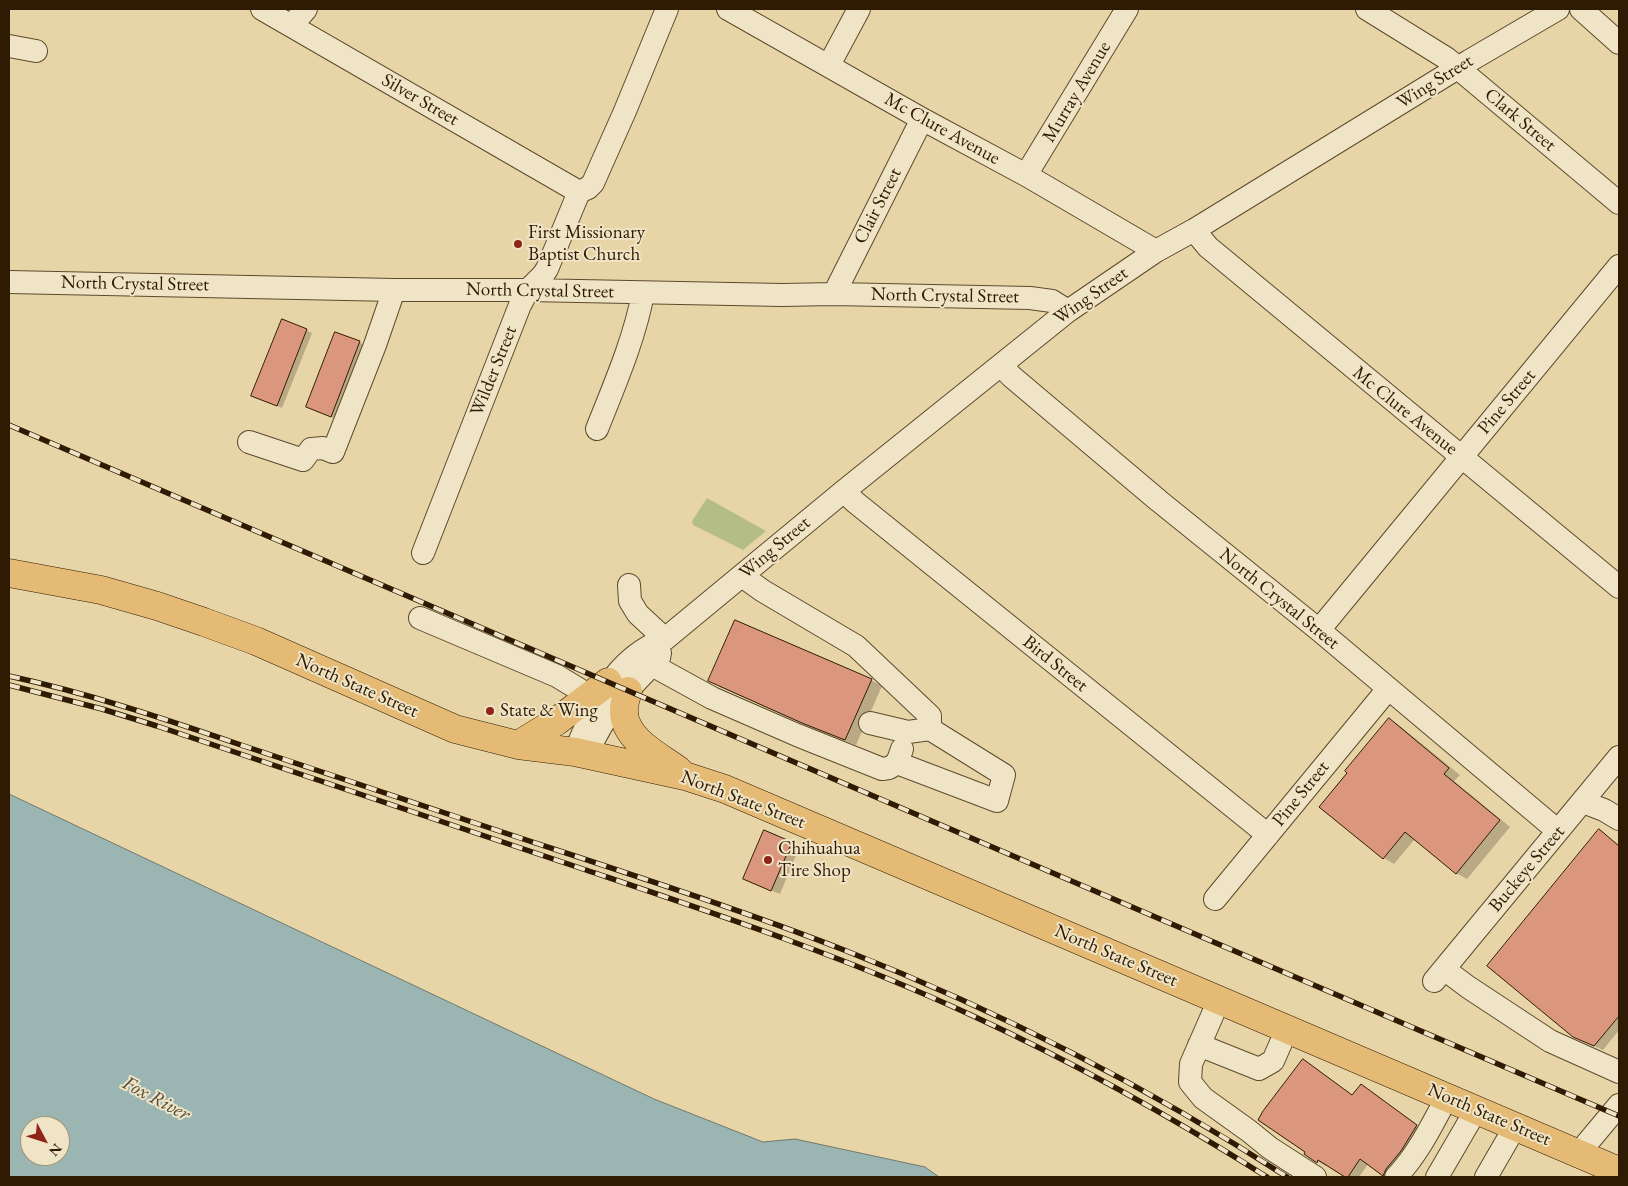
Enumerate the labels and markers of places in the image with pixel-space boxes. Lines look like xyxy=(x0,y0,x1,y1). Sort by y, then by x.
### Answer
place label: First Missionary Baptist Church xyxy=(528,222,645,266)
marker: First Missionary Baptist Church xyxy=(512,238,524,250)
place label: State & Wing xyxy=(500,700,598,722)
marker: State & Wing xyxy=(484,705,496,717)
place label: Chihuahua Tire Shop xyxy=(778,838,861,882)
marker: Chihuahua Tire Shop xyxy=(762,854,774,866)

